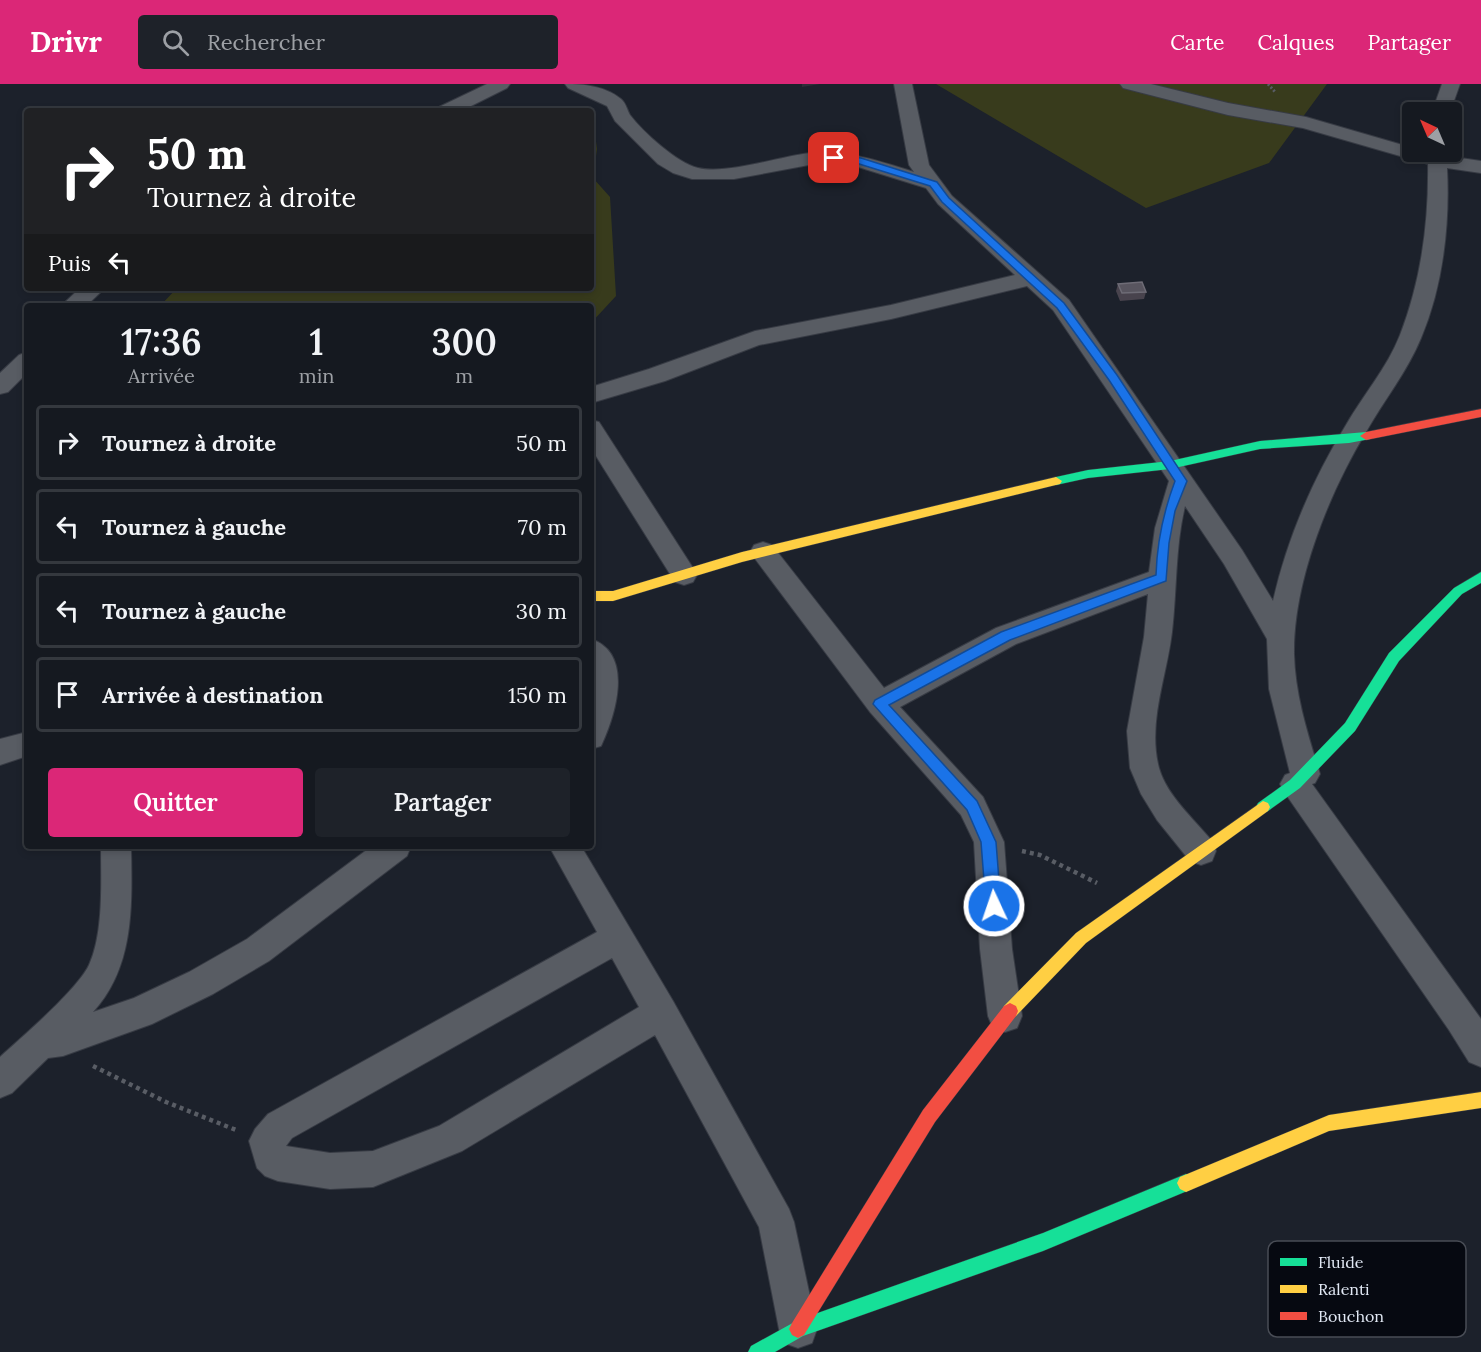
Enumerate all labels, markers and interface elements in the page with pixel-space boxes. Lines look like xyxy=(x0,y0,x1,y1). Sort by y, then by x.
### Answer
search box xyxy=(138,15,558,69)
text: Drivr xyxy=(30,24,102,60)
icon: search xyxy=(159,26,192,59)
text: Rechercher xyxy=(207,28,325,56)
text: Carte xyxy=(1170,29,1224,56)
text: Calques xyxy=(1257,29,1334,56)
text: Partager xyxy=(1367,29,1451,56)
north arrow xyxy=(1402,102,1462,162)
map controls xyxy=(1402,102,1462,162)
text: 50 m xyxy=(147,127,246,181)
icon: right xyxy=(48,132,126,210)
pin xyxy=(808,132,859,183)
icon: arrive xyxy=(817,141,850,174)
text: Tournez à droite xyxy=(147,180,356,214)
icon: left xyxy=(103,246,136,279)
text: Puis xyxy=(48,249,91,277)
text: 17:36 xyxy=(121,319,202,365)
text: 1 xyxy=(310,319,324,365)
text: 300 xyxy=(431,319,497,365)
text: Arrivée xyxy=(128,363,195,388)
text: min xyxy=(299,363,334,388)
text: m xyxy=(455,363,473,388)
icon: right xyxy=(51,426,84,459)
text: Tournez à droite xyxy=(102,429,276,457)
text: 50 m xyxy=(516,429,567,457)
icon: left xyxy=(51,510,84,543)
text: Tournez à gauche xyxy=(102,513,286,541)
text: 70 m xyxy=(518,513,567,541)
icon: left xyxy=(51,594,84,627)
text: Tournez à gauche xyxy=(102,597,286,625)
text: 30 m xyxy=(516,597,567,625)
icon: arrive xyxy=(51,678,84,711)
text: Arrivée à destination xyxy=(102,681,323,709)
text: 150 m xyxy=(508,681,567,709)
button: Quitter xyxy=(48,768,303,837)
button: Partager xyxy=(315,768,570,837)
position arrow xyxy=(962,874,1026,938)
legend xyxy=(1268,1241,1466,1337)
text: Fluide xyxy=(1318,1252,1364,1272)
text: Ralenti xyxy=(1318,1279,1370,1299)
text: Bouchon xyxy=(1318,1306,1384,1326)

